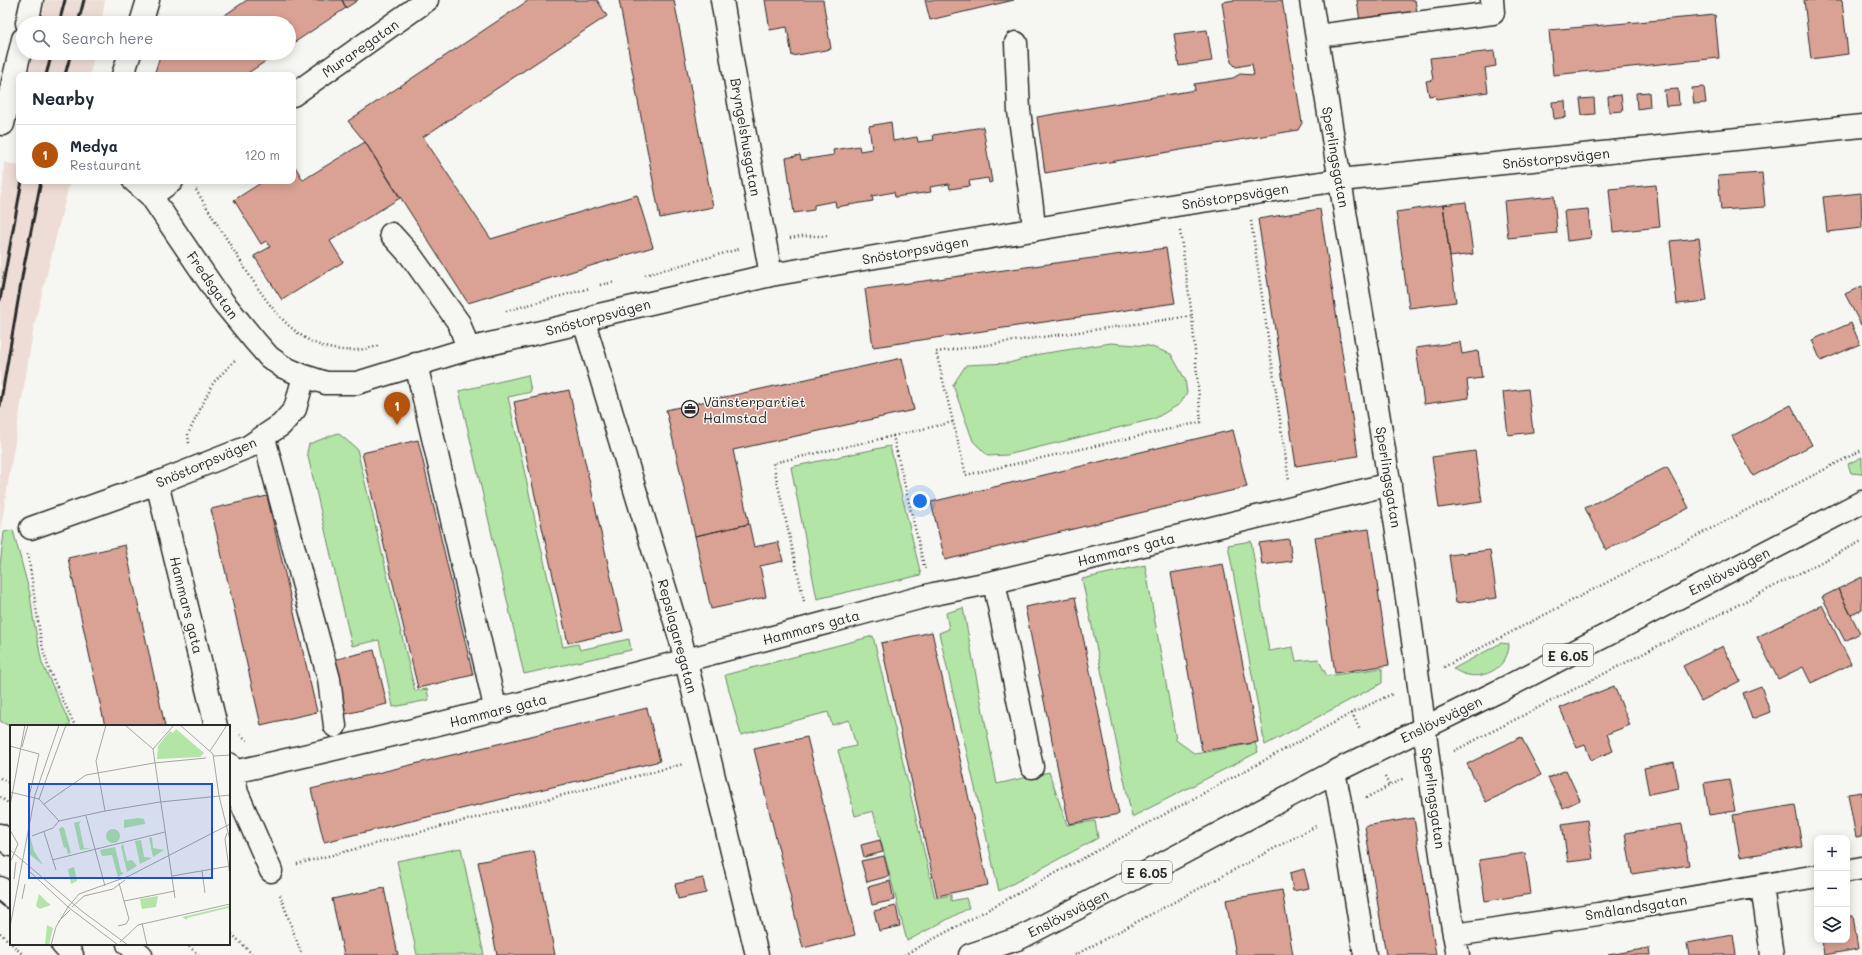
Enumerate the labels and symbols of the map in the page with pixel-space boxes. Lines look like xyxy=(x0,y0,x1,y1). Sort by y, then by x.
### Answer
street label: Muraregatan xyxy=(318,14,402,82)
street label: Bryngelshusgatan xyxy=(726,76,766,198)
street label: Sperlingsgatan xyxy=(1318,105,1354,209)
street label: Snöstorpsvägen xyxy=(1501,143,1611,173)
street label: Snöstorpsvägen xyxy=(1180,178,1290,214)
street label: Snöstorpsvägen xyxy=(860,231,970,269)
street label: Fredsgatan xyxy=(183,247,243,323)
street label: Snöstorpsvägen xyxy=(543,294,653,340)
pin: 1 xyxy=(384,392,410,425)
place label: Vänsterpartiet Halmstad xyxy=(703,392,806,427)
office icon: Vänsterpartiet Halmstad xyxy=(680,399,700,419)
street label: Sperlingsgatan xyxy=(1372,425,1406,529)
street label: Snöstorpsvägen xyxy=(153,432,259,492)
your location xyxy=(910,491,930,511)
street label: Hammars gata xyxy=(1075,528,1177,570)
street label: Enslövsvägen xyxy=(1685,542,1773,600)
street label: Hammars gata xyxy=(166,554,208,656)
street label: Repslagaregatan xyxy=(654,577,702,695)
street label: Hammars gata xyxy=(760,605,862,649)
road number: E 6.05 xyxy=(1543,644,1593,666)
street label: Hammars gata xyxy=(447,689,549,731)
street label: Enslövsvägen xyxy=(1397,691,1485,747)
inset map xyxy=(10,725,230,945)
street label: Sperlingsgatan xyxy=(1417,746,1451,850)
road number: E 6.05 xyxy=(1122,861,1172,883)
street label: Enslövsvägen xyxy=(1024,884,1112,942)
street label: Smålandsgatan xyxy=(1584,890,1688,924)

